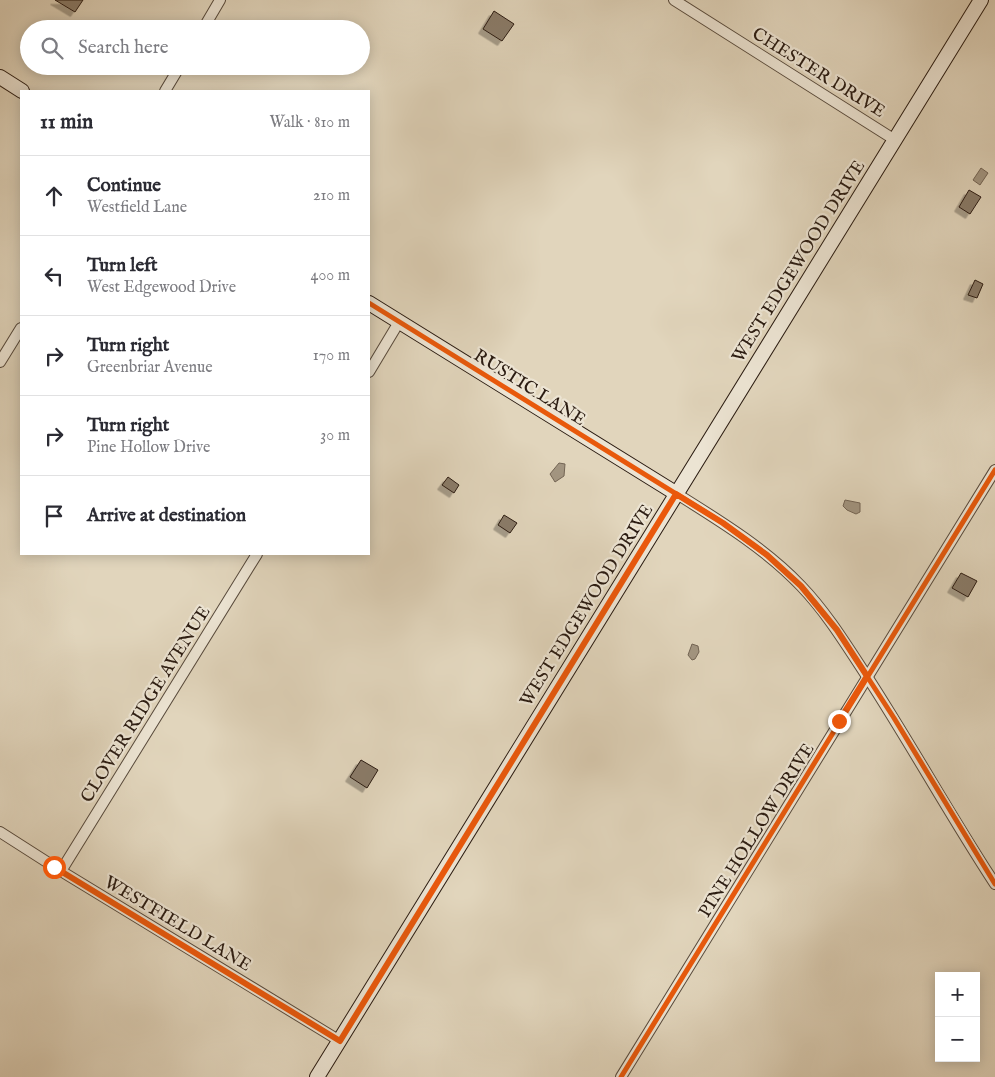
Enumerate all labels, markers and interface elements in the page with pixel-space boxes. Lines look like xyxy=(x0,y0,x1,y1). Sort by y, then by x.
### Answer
search box xyxy=(20,20,370,75)
street label: CHESTER DRIVE xyxy=(747,23,889,124)
icon: search xyxy=(38,34,66,62)
text: Search here xyxy=(78,36,169,60)
text: 11 min xyxy=(40,109,93,136)
text: Walk · 810 m xyxy=(270,113,350,133)
street label: WEST EDGEWOOD DRIVE xyxy=(727,156,871,367)
text: Continue xyxy=(87,174,161,198)
icon: ahead xyxy=(40,182,68,210)
text: 210 m xyxy=(313,186,350,206)
text: Westfield Lane xyxy=(87,198,187,218)
text: Turn left xyxy=(87,254,158,278)
icon: left xyxy=(40,262,68,290)
text: 400 m xyxy=(311,266,350,286)
text: West Edgewood Drive xyxy=(87,278,236,298)
text: Turn right xyxy=(87,334,169,358)
icon: right xyxy=(40,342,68,370)
street label: RUSTIC LANE xyxy=(469,345,590,432)
text: 170 m xyxy=(313,346,350,366)
text: Greenbriar Avenue xyxy=(87,358,213,378)
text: Turn right xyxy=(87,414,169,438)
icon: right xyxy=(40,422,68,450)
text: 30 m xyxy=(320,426,350,446)
text: Pine Hollow Drive xyxy=(87,438,210,458)
street label: WEST EDGEWOOD DRIVE xyxy=(515,500,659,711)
icon: arrive xyxy=(40,502,68,530)
text: Arrive at destination xyxy=(87,504,246,528)
street label: CLOVER RIDGE AVENUE xyxy=(76,602,216,807)
route end xyxy=(828,710,851,733)
street label: PINE HOLLOW DRIVE xyxy=(694,739,820,922)
route start xyxy=(43,856,66,879)
street label: WESTFIELD LANE xyxy=(99,871,255,977)
map controls xyxy=(935,972,980,1062)
button: + xyxy=(935,972,980,1017)
button: − xyxy=(935,1017,980,1062)

